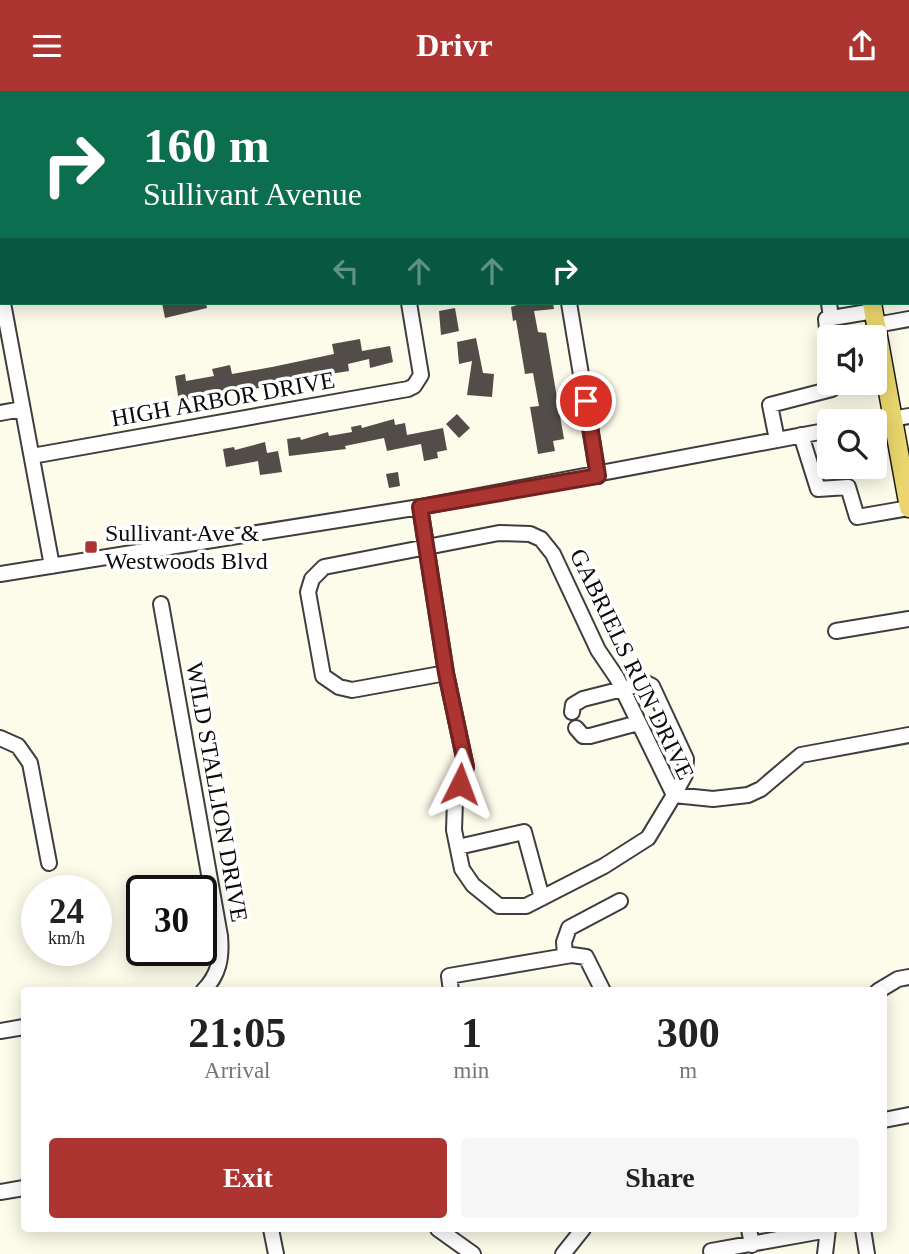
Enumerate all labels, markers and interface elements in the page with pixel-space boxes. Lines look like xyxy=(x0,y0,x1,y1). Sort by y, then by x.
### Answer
icon: menu xyxy=(28,27,66,65)
text: Drivr xyxy=(416,27,493,63)
icon: share xyxy=(843,27,881,65)
text: 160 m xyxy=(143,118,270,173)
icon: right xyxy=(28,119,119,210)
text: Sullivant Avenue xyxy=(143,176,362,212)
icon: left xyxy=(327,252,365,290)
icon: ahead xyxy=(400,252,438,290)
icon: ahead xyxy=(473,252,511,290)
icon: right xyxy=(546,252,584,290)
map controls xyxy=(817,325,887,479)
button: sound xyxy=(817,325,887,395)
street label: HIGH ARBOR DRIVE xyxy=(109,367,337,431)
pin xyxy=(556,371,616,431)
icon: arrive xyxy=(567,382,605,420)
button: search xyxy=(817,409,887,479)
place label: Sullivant Ave & Westwoods Blvd xyxy=(105,520,268,574)
marker: Sullivant Ave & Westwoods Blvd xyxy=(83,539,99,555)
street label: GABRIELS RUN DRIVE xyxy=(565,544,699,784)
street label: WILD STALLION DRIVE xyxy=(181,660,253,924)
position arrow xyxy=(423,747,497,821)
speed limit sign: 30 xyxy=(126,875,217,966)
text: 24 xyxy=(49,892,84,931)
text: km/h xyxy=(48,928,85,948)
text: 21:05 xyxy=(188,1010,286,1056)
text: 1 xyxy=(461,1010,482,1056)
text: 300 xyxy=(657,1010,720,1056)
text: Arrival xyxy=(204,1058,271,1083)
text: min xyxy=(454,1058,489,1083)
text: m xyxy=(679,1058,697,1083)
button: Exit xyxy=(49,1138,447,1218)
button: Share xyxy=(461,1138,859,1218)

